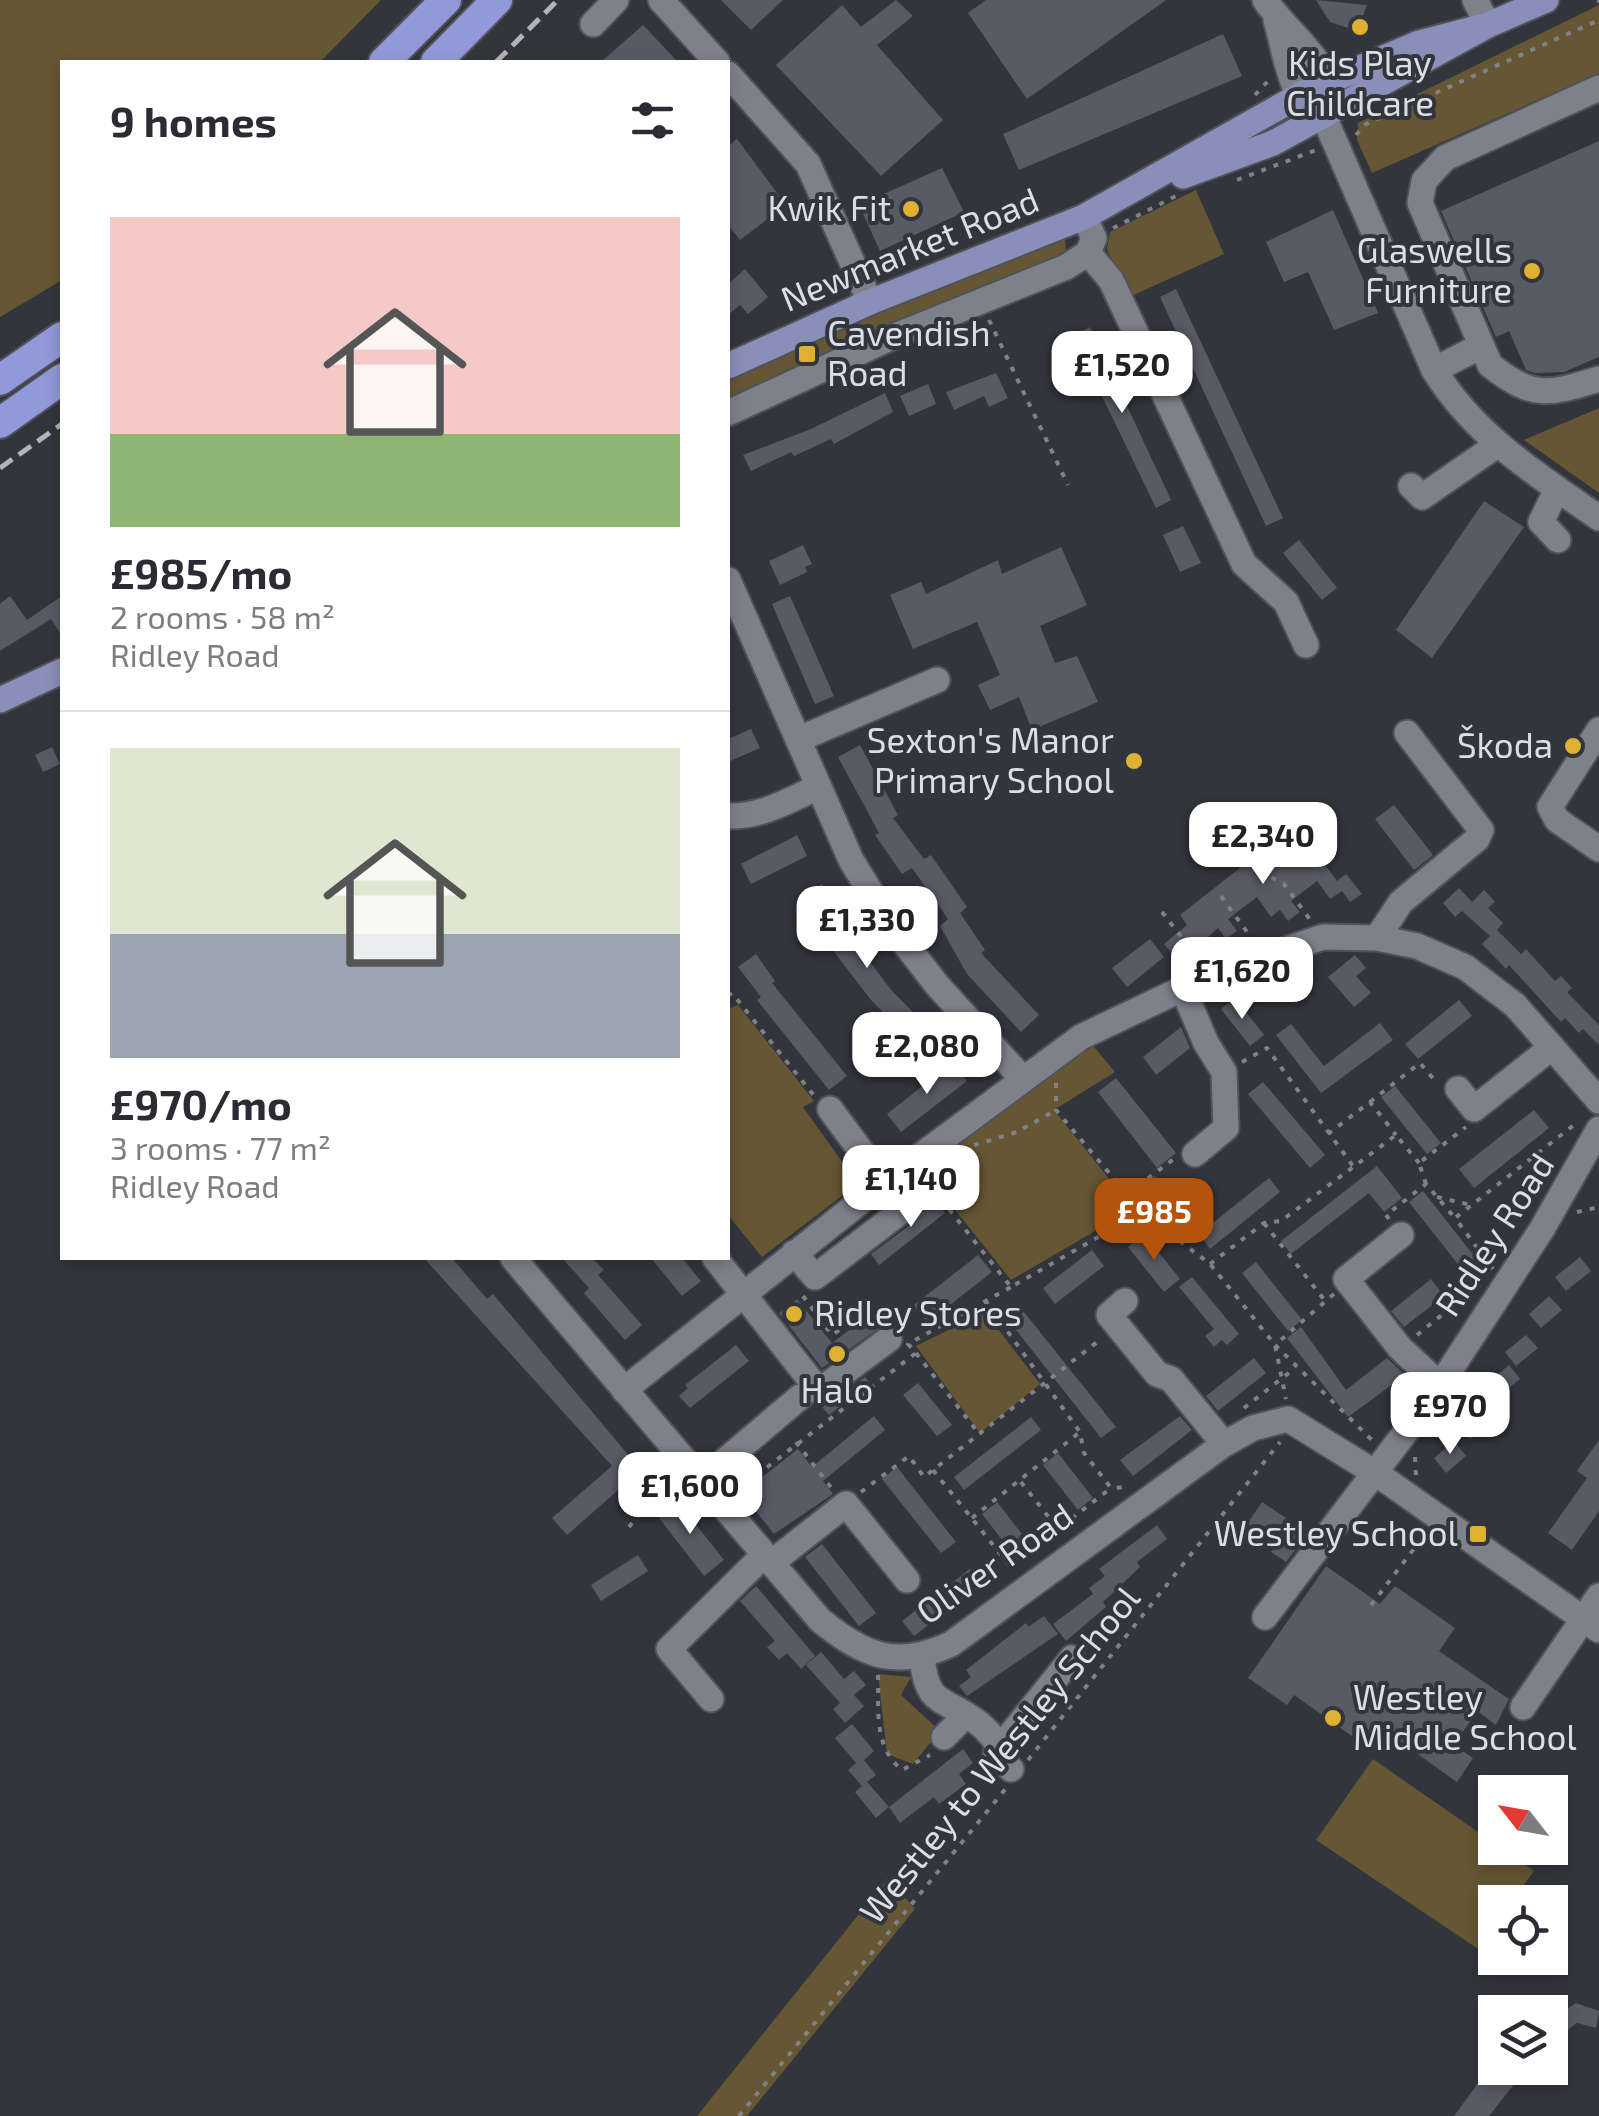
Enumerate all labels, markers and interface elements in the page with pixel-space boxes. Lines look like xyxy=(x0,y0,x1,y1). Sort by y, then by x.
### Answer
marker: Kids Play Childcare xyxy=(1349,16,1371,38)
place label: Kids Play Childcare xyxy=(1286,41,1434,123)
icon: filters xyxy=(625,93,680,148)
text: 9 homes xyxy=(110,95,277,145)
street label: Newmarket Road xyxy=(774,177,1044,319)
place label: Kwik Fit xyxy=(767,186,891,228)
marker: Kwik Fit xyxy=(900,198,922,220)
place label: Glaswells Furniture xyxy=(1357,228,1512,310)
marker: Glaswells Furniture xyxy=(1521,260,1543,282)
icon: home xyxy=(305,282,485,462)
place label: Cavendish Road xyxy=(827,311,991,393)
pin: £1,520 xyxy=(1041,331,1203,416)
marker: Cavendish Road xyxy=(796,343,818,365)
text: £1,520 xyxy=(1074,344,1170,382)
text: £985/mo xyxy=(110,547,292,597)
text: 2 rooms · 58 m² xyxy=(110,597,335,635)
text: Ridley Road xyxy=(110,635,280,673)
place label: Sexton's Manor Primary School xyxy=(867,718,1115,800)
place label: Škoda xyxy=(1457,723,1553,765)
marker: Škoda xyxy=(1562,735,1584,757)
marker: Sexton's Manor Primary School xyxy=(1123,750,1145,772)
pin: £2,340 xyxy=(1182,802,1344,887)
icon: home xyxy=(305,813,485,993)
text: £2,340 xyxy=(1211,815,1315,853)
pin: £1,330 xyxy=(786,886,948,971)
text: £1,330 xyxy=(819,899,915,937)
pin: £1,620 xyxy=(1161,937,1323,1022)
text: £1,620 xyxy=(1193,950,1291,988)
pin: £2,080 xyxy=(846,1012,1008,1097)
text: £2,080 xyxy=(874,1025,980,1063)
text: £970/mo xyxy=(110,1078,292,1128)
text: 3 rooms · 77 m² xyxy=(110,1128,331,1166)
pin: £1,140 xyxy=(830,1145,992,1230)
street label: Ridley Road xyxy=(1425,1145,1561,1323)
text: £1,140 xyxy=(864,1158,958,1196)
text: Ridley Road xyxy=(110,1166,280,1204)
pin: £985 xyxy=(1095,1178,1213,1263)
text: £985 xyxy=(1116,1191,1192,1229)
place label: Ridley Stores xyxy=(814,1291,1022,1333)
marker: Ridley Stores xyxy=(783,1303,805,1325)
marker: Halo xyxy=(826,1343,848,1365)
place label: Halo xyxy=(801,1368,873,1410)
pin: £970 xyxy=(1391,1372,1509,1457)
text: £970 xyxy=(1413,1385,1487,1423)
pin: £1,600 xyxy=(609,1452,771,1537)
text: £1,600 xyxy=(640,1465,740,1503)
street label: Oliver Road xyxy=(908,1493,1080,1632)
place label: Westley School xyxy=(1214,1511,1459,1553)
marker: Westley School xyxy=(1467,1523,1489,1545)
street label: Westley to Westley School xyxy=(850,1576,1148,1931)
place label: Westley Middle School xyxy=(1353,1675,1577,1757)
marker: Westley Middle School xyxy=(1322,1707,1344,1729)
north arrow xyxy=(1478,1775,1568,1865)
map controls xyxy=(1478,1775,1568,2085)
button: locate xyxy=(1478,1885,1568,1975)
button: layers xyxy=(1478,1995,1568,2085)

